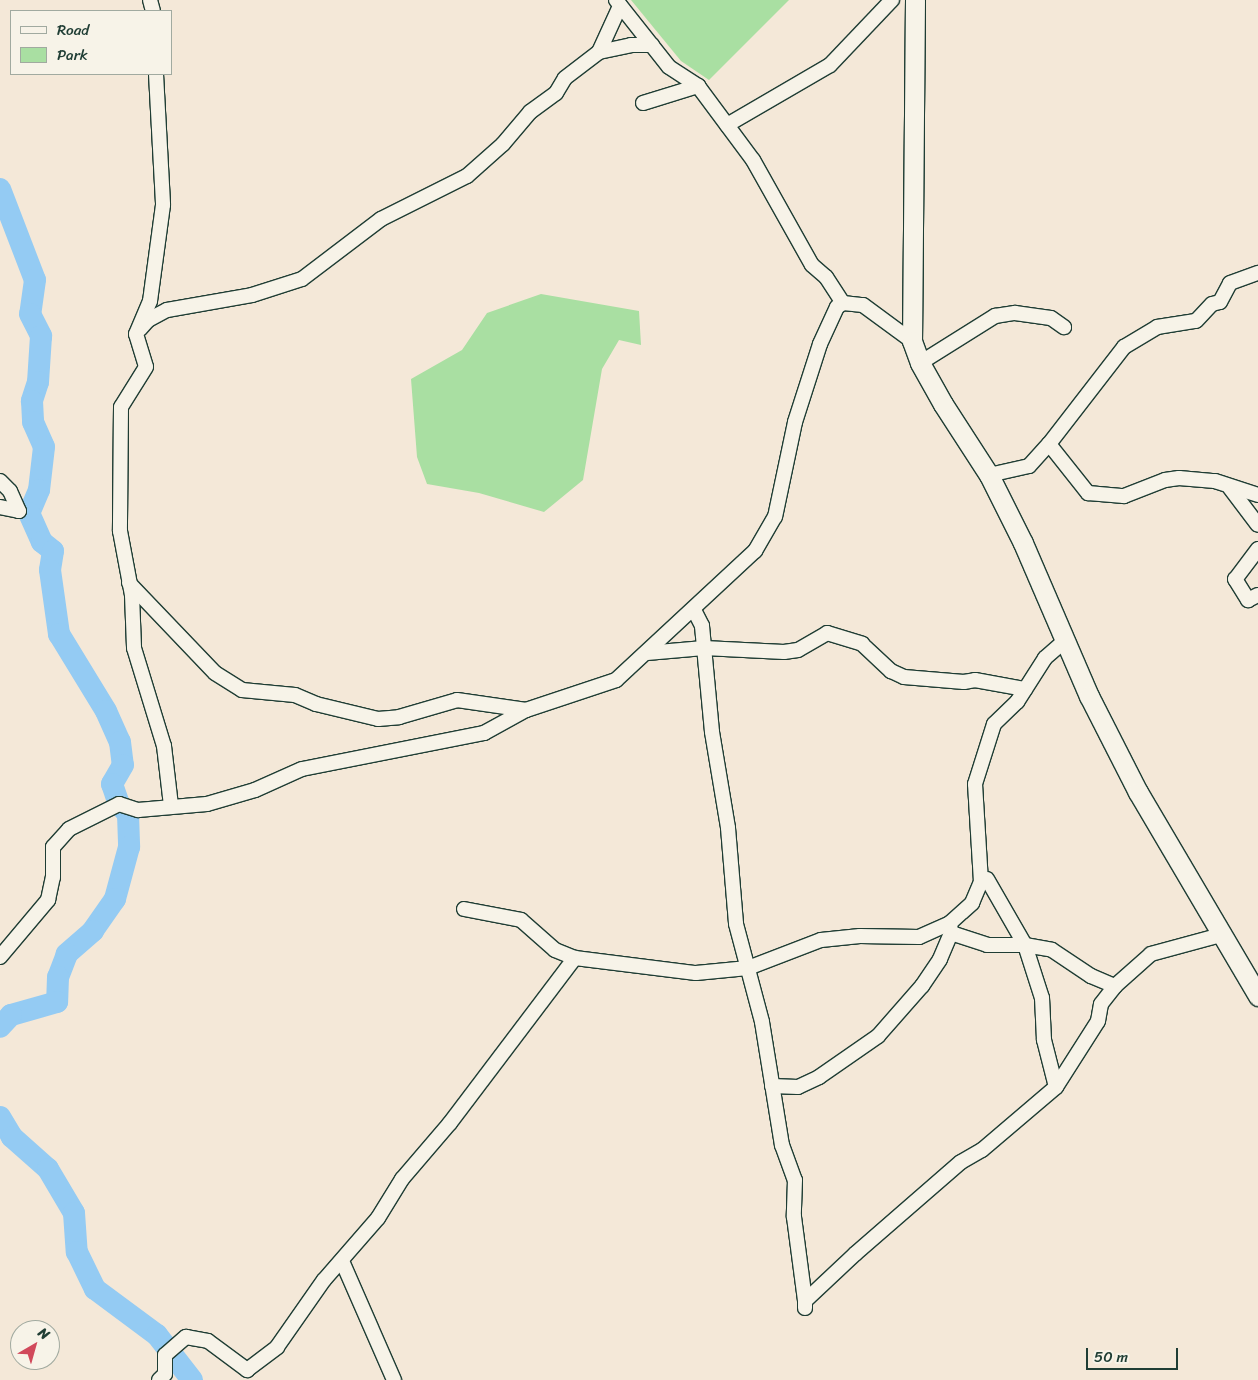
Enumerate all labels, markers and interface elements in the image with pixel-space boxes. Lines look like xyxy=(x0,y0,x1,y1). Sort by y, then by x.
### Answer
legend xyxy=(10,10,172,75)
text: Road xyxy=(57,17,89,43)
text: Park xyxy=(57,42,88,68)
north arrow xyxy=(10,1320,60,1370)
text: N xyxy=(32,1321,55,1346)
scale bar xyxy=(1088,1338,1180,1370)
text: 50 m xyxy=(1094,1344,1128,1370)

